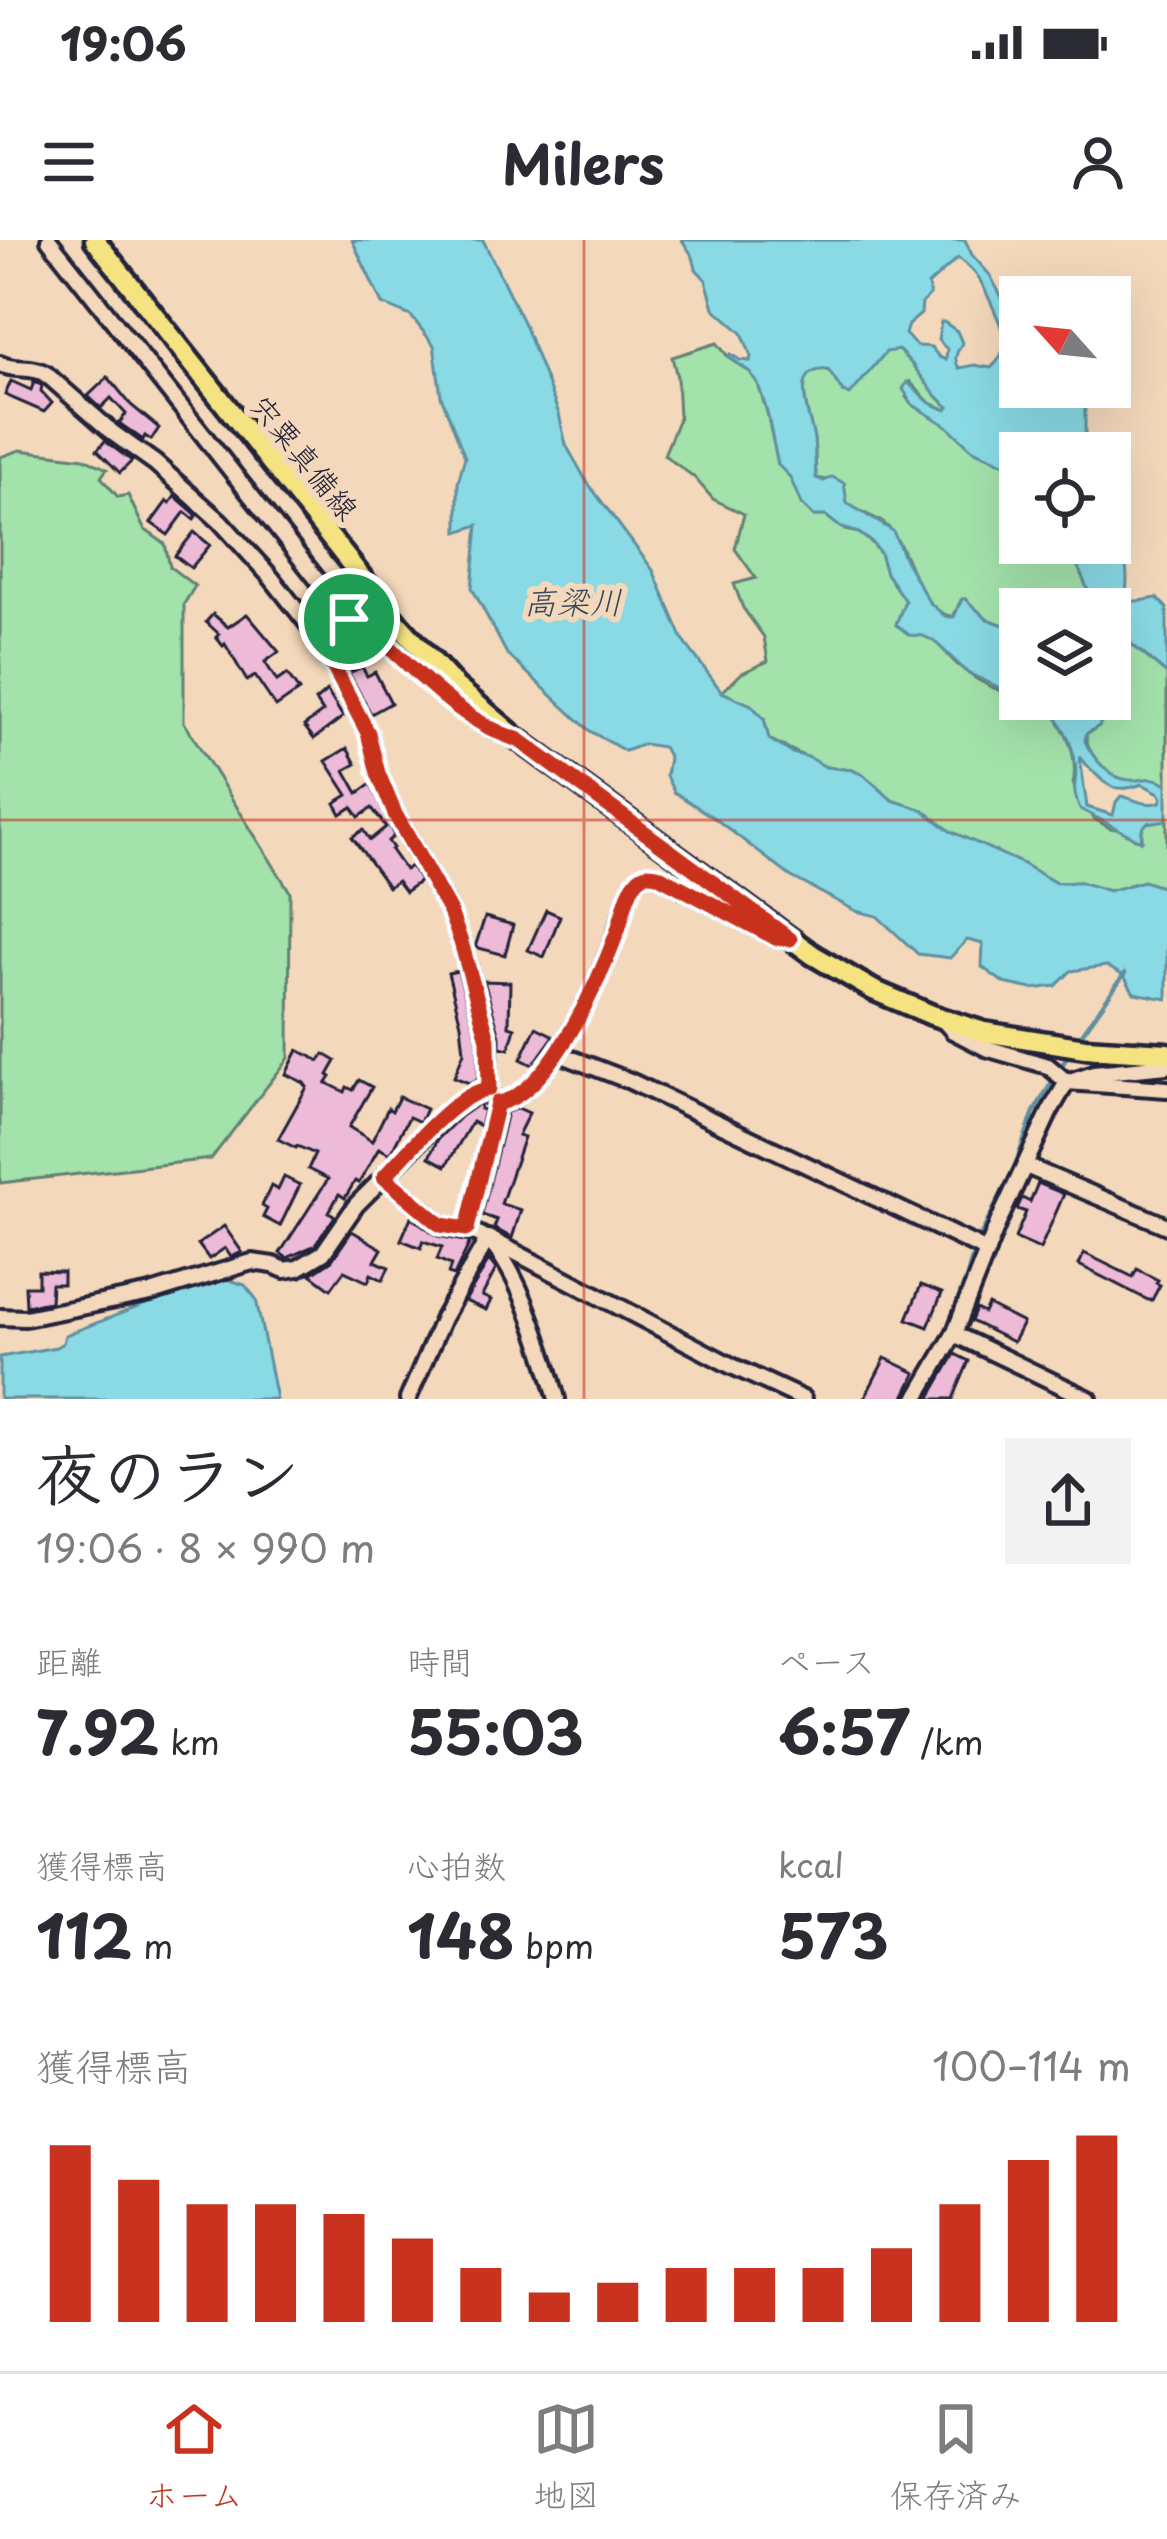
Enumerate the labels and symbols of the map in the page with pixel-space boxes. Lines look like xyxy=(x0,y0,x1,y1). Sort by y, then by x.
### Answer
north arrow xyxy=(999,276,1131,408)
street label: 宍粟真備線 xyxy=(241,384,371,529)
pin xyxy=(298,568,400,670)
water label: 高梁川 xyxy=(524,575,623,625)

